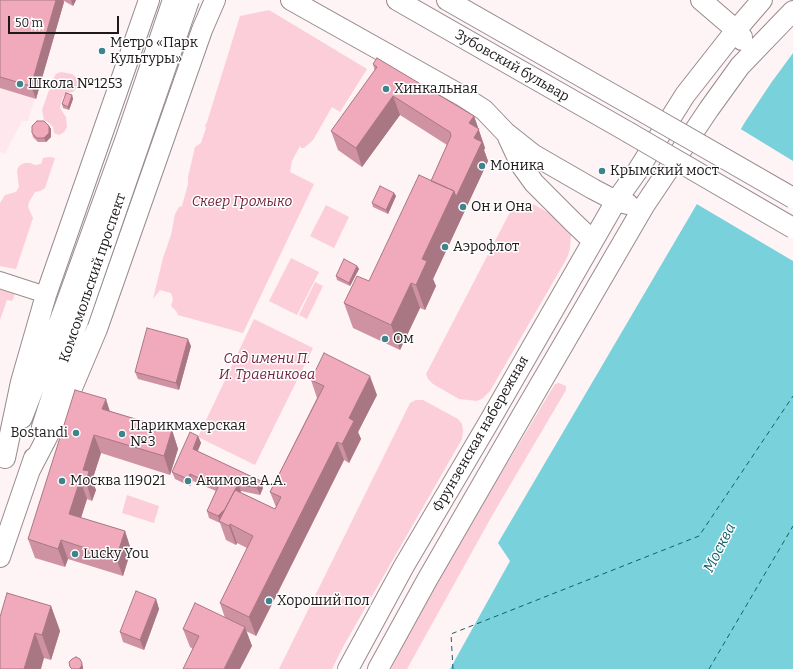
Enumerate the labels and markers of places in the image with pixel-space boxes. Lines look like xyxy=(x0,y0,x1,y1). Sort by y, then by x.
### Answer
place label: Метро «Парк Культуры» xyxy=(110,35,198,68)
marker: Метро «Парк Культуры» xyxy=(97,46,107,56)
place label: Школа №1253 xyxy=(28,76,123,92)
marker: Школа №1253 xyxy=(15,79,25,89)
place label: Хинкальная xyxy=(394,81,478,97)
marker: Хинкальная xyxy=(381,84,391,94)
place label: Моника xyxy=(490,158,544,174)
marker: Моника xyxy=(477,161,487,171)
place label: Крымский мост xyxy=(610,163,719,179)
marker: Крымский мост xyxy=(597,166,607,176)
place label: Он и Она xyxy=(471,199,532,215)
marker: Он и Она xyxy=(458,202,468,212)
place label: Аэрофлот xyxy=(453,239,519,255)
marker: Аэрофлот xyxy=(440,242,450,252)
place label: Ом xyxy=(393,331,414,347)
marker: Ом xyxy=(380,334,390,344)
place label: Парикмахерская №3 xyxy=(130,418,246,450)
place label: Bostandi xyxy=(10,425,68,441)
marker: Bostandi xyxy=(71,428,81,438)
marker: Парикмахерская №3 xyxy=(117,429,127,439)
place label: Москва 119021 xyxy=(70,473,165,489)
place label: Акимова А.А. xyxy=(196,473,286,489)
marker: Москва 119021 xyxy=(57,476,67,486)
marker: Акимова А.А. xyxy=(183,476,193,486)
place label: Lucky You xyxy=(83,546,149,562)
marker: Lucky You xyxy=(70,549,80,559)
place label: Хороший пол xyxy=(277,593,370,609)
marker: Хороший пол xyxy=(264,596,274,606)

